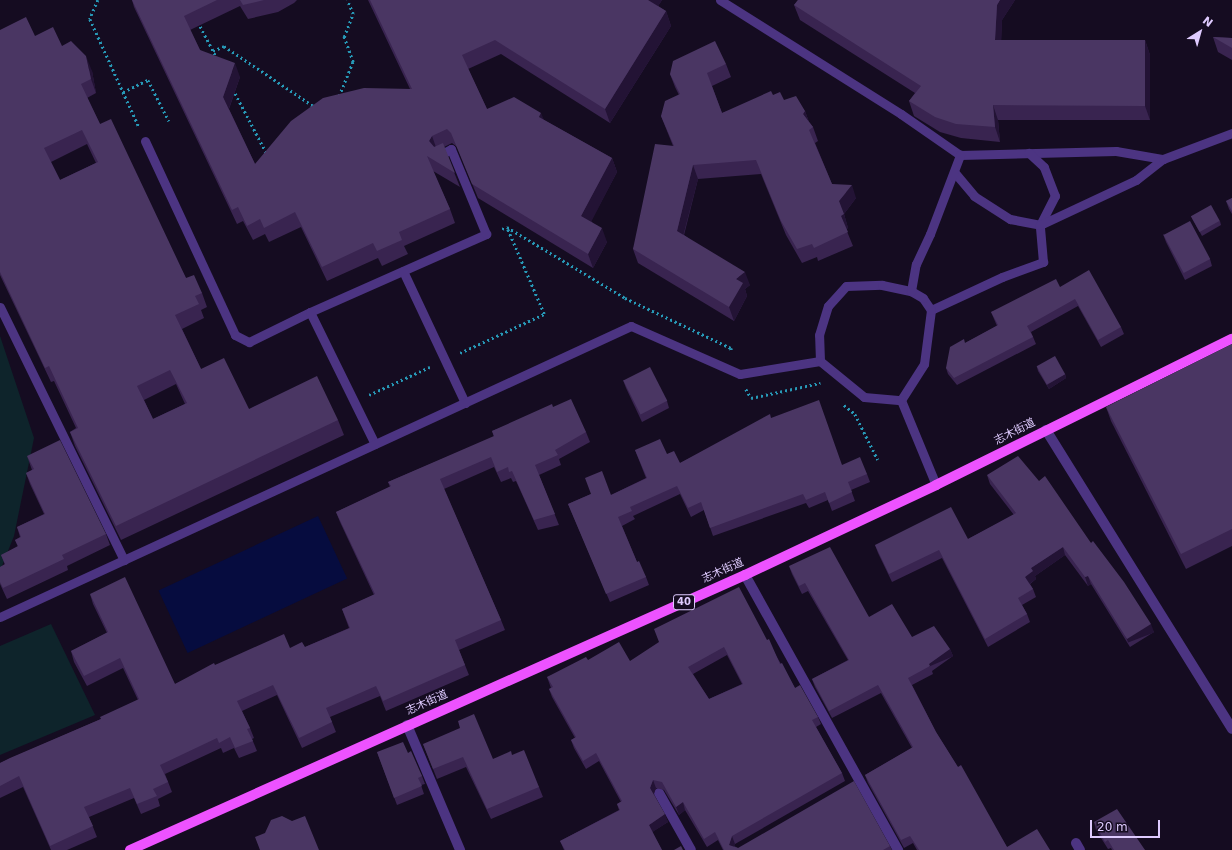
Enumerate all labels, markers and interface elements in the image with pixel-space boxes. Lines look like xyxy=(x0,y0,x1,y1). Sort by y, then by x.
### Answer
north arrow xyxy=(1180,12,1220,52)
text: N xyxy=(1200,14,1215,30)
street label: 志木街道 xyxy=(992,416,1038,448)
street label: 志木街道 xyxy=(700,556,746,586)
road number: 40 xyxy=(673,594,695,610)
street label: 志木街道 xyxy=(404,688,450,718)
scale bar xyxy=(1092,812,1162,838)
text: 20 m xyxy=(1097,820,1128,834)

